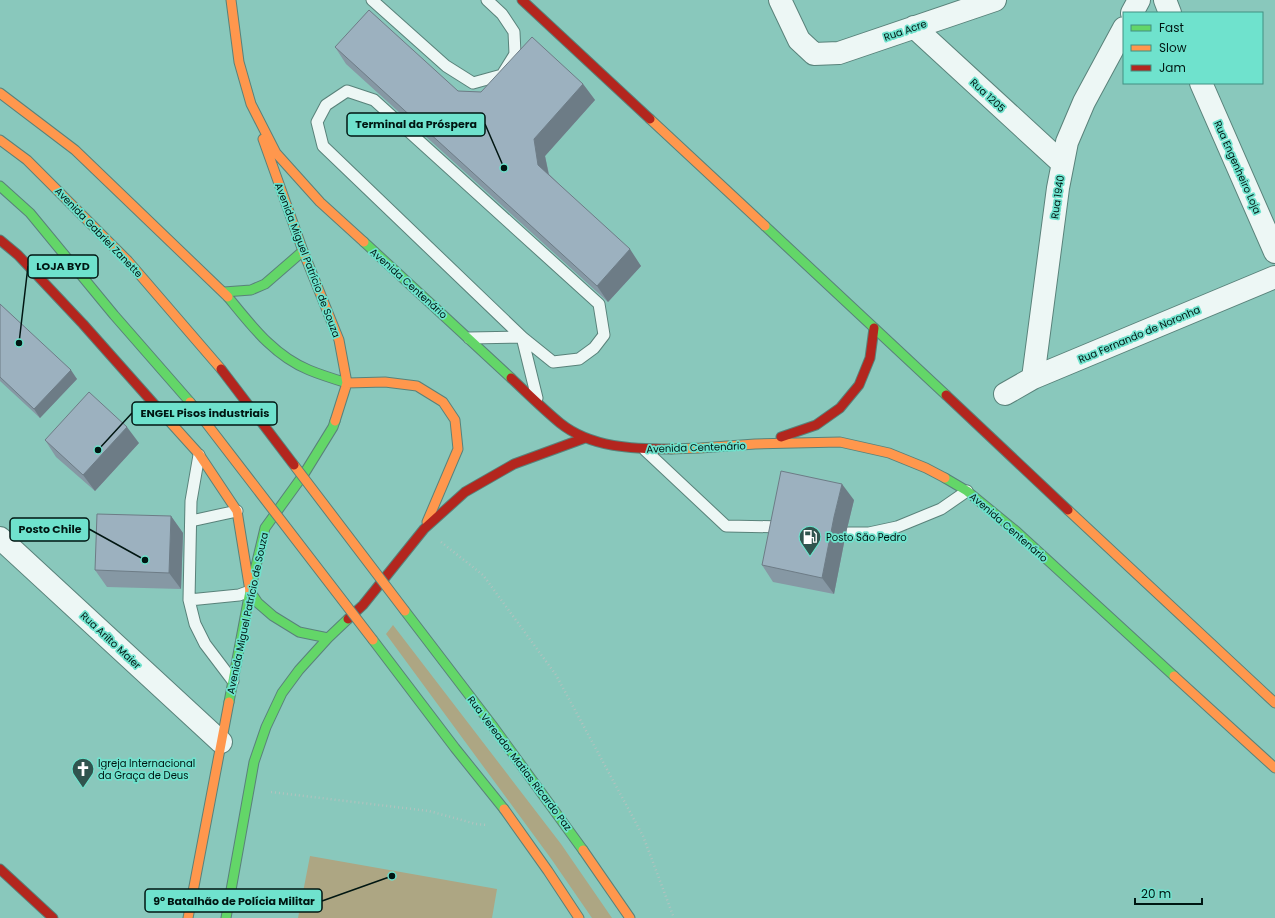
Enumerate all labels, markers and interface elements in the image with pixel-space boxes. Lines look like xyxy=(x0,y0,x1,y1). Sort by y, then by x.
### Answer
legend xyxy=(1123,12,1263,84)
street label: Rua Acre xyxy=(882,16,929,45)
text: Fast xyxy=(1159,19,1184,36)
text: Slow xyxy=(1159,39,1187,56)
text: Jam xyxy=(1159,59,1186,76)
street label: Rua 1205 xyxy=(967,75,1009,116)
callout: Terminal da Próspera xyxy=(347,113,485,136)
text: Terminal da Próspera xyxy=(355,116,477,132)
street label: Rua Engenheiro Loja xyxy=(1210,118,1265,216)
street label: Rua 1940 xyxy=(1047,174,1068,220)
street label: Avenida Miguel Patrício de Souza xyxy=(271,181,344,340)
street label: Avenida Gabriel Zanette xyxy=(51,184,146,281)
street label: Avenida Centenário xyxy=(367,245,451,322)
callout: LOJA BYD xyxy=(28,255,98,278)
text: LOJA BYD xyxy=(36,258,90,274)
street label: Rua Fernando de Noronha xyxy=(1076,302,1202,367)
callout: ENGEL Pisos industriais xyxy=(132,402,277,425)
text: ENGEL Pisos industriais xyxy=(141,405,269,421)
street label: Avenida Centenário xyxy=(646,438,746,457)
street label: Avenida Centenário xyxy=(966,489,1051,566)
callout: Posto Chile xyxy=(10,518,89,541)
text: Posto Chile xyxy=(19,521,82,537)
fuel station icon: Posto São Pedro xyxy=(797,524,823,557)
place label: Posto São Pedro xyxy=(826,530,907,545)
street label: Avenida Miguel Patrício de Souza xyxy=(223,531,272,695)
street label: Rua Arilto Maier xyxy=(77,608,144,673)
street label: Rua Vereador Matias Ricardo Paz xyxy=(464,693,576,834)
church icon: Igreja Internacional da Graça de Deus xyxy=(70,756,96,789)
place label: Igreja Internacional da Graça de Deus xyxy=(98,756,195,783)
scale bar xyxy=(1135,880,1202,906)
text: 20 m xyxy=(1141,885,1171,902)
callout: 9º Batalhão de Polícia Militar xyxy=(145,889,322,912)
text: 9º Batalhão de Polícia Militar xyxy=(153,893,315,909)

